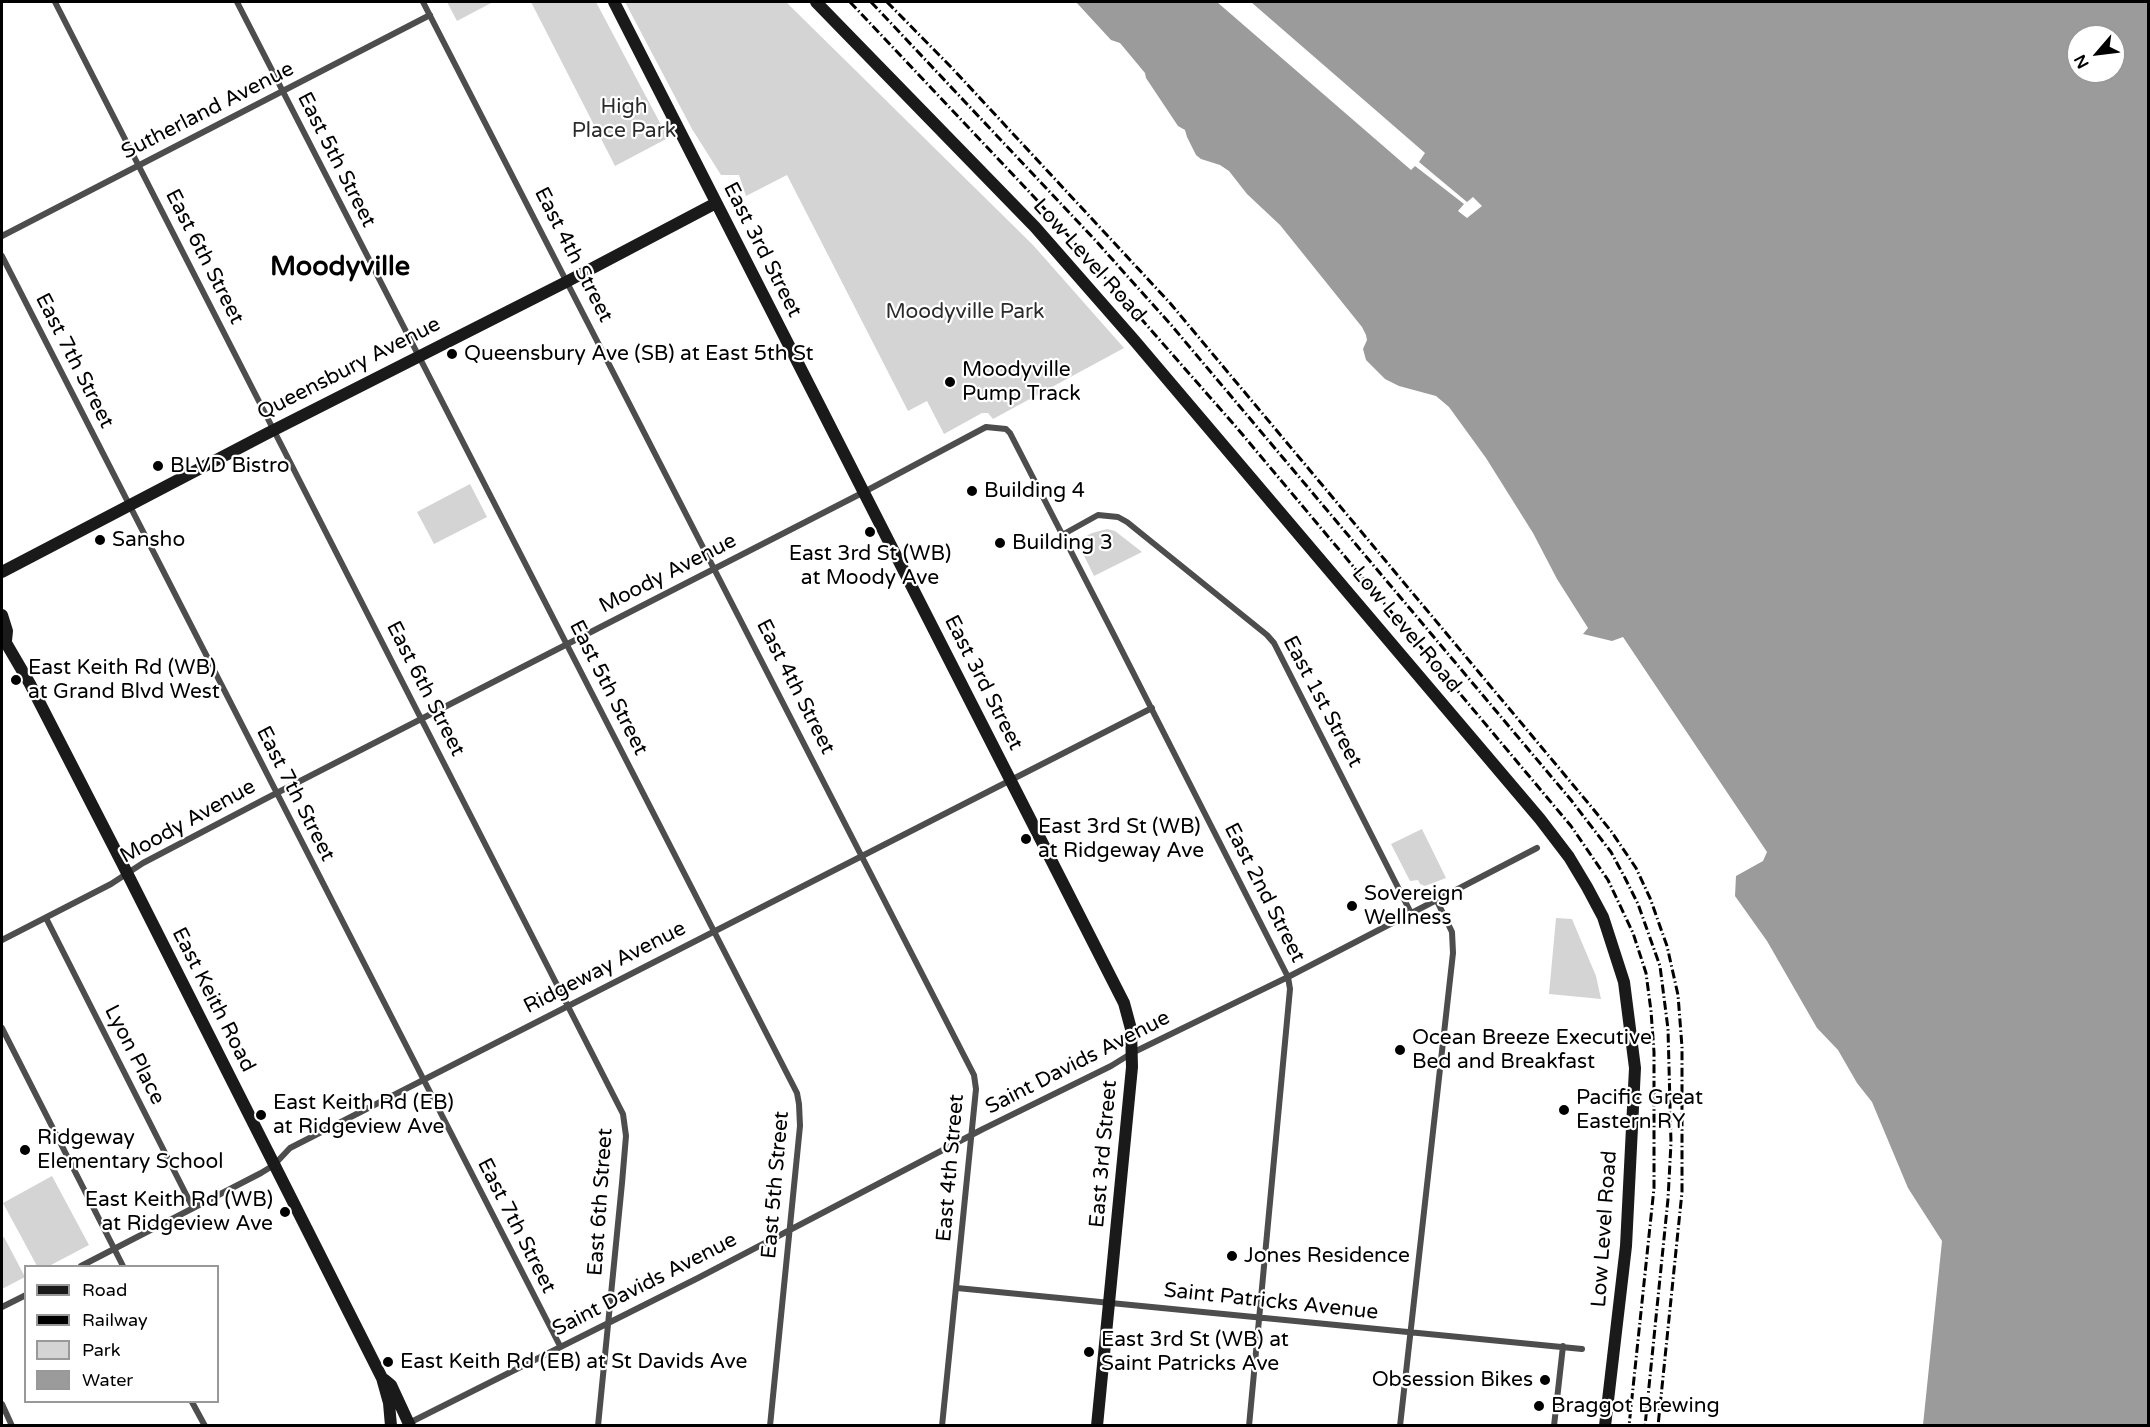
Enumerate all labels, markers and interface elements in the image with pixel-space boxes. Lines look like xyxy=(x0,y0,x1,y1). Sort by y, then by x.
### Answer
north arrow xyxy=(2066,24,2126,84)
text: N xyxy=(2070,51,2094,72)
street label: Sutherland Avenue xyxy=(118,57,298,165)
street label: East 5th Street xyxy=(291,88,381,232)
park label: High Place Park xyxy=(572,94,676,144)
street label: East 3rd Street xyxy=(717,178,807,322)
street label: East 4th Street xyxy=(528,183,618,327)
street label: East 6th Street xyxy=(159,185,249,329)
street label: Low Level Road xyxy=(1027,194,1151,328)
district label: Moodyville xyxy=(270,252,410,284)
street label: East 7th Street xyxy=(29,289,119,433)
park label: Moodyville Park xyxy=(885,299,1045,325)
street label: Queensbury Avenue xyxy=(253,312,445,426)
place label: Queensbury Ave (SB) at East 5th St xyxy=(464,341,814,367)
marker: Queensbury Ave (SB) at East 5th St xyxy=(445,347,459,361)
place label: Moodyville Pump Track xyxy=(962,357,1081,407)
marker: Moodyville Pump Track xyxy=(943,375,957,389)
place label: BLVD Bistro xyxy=(170,453,290,479)
marker: BLVD Bistro xyxy=(151,459,165,473)
place label: Building 4 xyxy=(984,478,1085,504)
marker: Building 4 xyxy=(965,484,979,498)
marker: East 3rd St (WB) at Moody Ave xyxy=(863,525,877,539)
place label: Sansho xyxy=(112,527,185,553)
street label: Moody Avenue xyxy=(595,529,741,619)
place label: Building 3 xyxy=(1012,530,1113,556)
marker: Sansho xyxy=(93,533,107,547)
marker: Building 3 xyxy=(993,536,1007,550)
place label: East 3rd St (WB) at Moody Ave xyxy=(789,541,951,591)
street label: Low Level Road xyxy=(1346,562,1466,698)
street label: East 3rd Street xyxy=(938,611,1028,755)
street label: East 4th Street xyxy=(750,615,840,759)
street label: East 5th Street xyxy=(563,616,653,760)
street label: East 6th Street xyxy=(380,617,470,761)
street label: East 1st Street xyxy=(1277,632,1367,772)
place label: East Keith Rd (WB) at Grand Blvd West xyxy=(28,655,220,705)
marker: East Keith Rd (WB) at Grand Blvd West xyxy=(9,673,23,687)
street label: East 7th Street xyxy=(250,722,340,866)
street label: Moody Avenue xyxy=(116,774,260,870)
place label: East 3rd St (WB) at Ridgeway Ave xyxy=(1038,814,1204,864)
street label: East 2nd Street xyxy=(1218,819,1310,967)
marker: East 3rd St (WB) at Ridgeway Ave xyxy=(1019,832,1033,846)
place label: Sovereign Wellness xyxy=(1364,881,1463,931)
marker: Sovereign Wellness xyxy=(1345,899,1359,913)
street label: Ridgeway Avenue xyxy=(520,916,690,1020)
street label: East Keith Road xyxy=(166,924,260,1076)
street label: Lyon Place xyxy=(98,1001,170,1109)
street label: Saint Davids Avenue xyxy=(982,1006,1174,1120)
place label: Ocean Breeze Executive Bed and Breakfast xyxy=(1412,1025,1652,1075)
marker: Ocean Breeze Executive Bed and Breakfast xyxy=(1393,1043,1407,1057)
street label: East 3rd Street xyxy=(1085,1079,1123,1229)
place label: Pacific Great Eastern RY xyxy=(1576,1085,1703,1135)
place label: East Keith Rd (EB) at Ridgeview Ave xyxy=(273,1090,454,1140)
street label: East 4th Street xyxy=(932,1093,970,1243)
marker: Pacific Great Eastern RY xyxy=(1557,1103,1571,1117)
marker: East Keith Rd (EB) at Ridgeview Ave xyxy=(254,1108,268,1122)
street label: East 5th Street xyxy=(757,1110,795,1260)
place label: Ridgeway Elementary School xyxy=(37,1125,224,1175)
street label: East 6th Street xyxy=(583,1127,619,1277)
marker: Ridgeway Elementary School xyxy=(18,1143,32,1157)
street label: Low Level Road xyxy=(1587,1150,1623,1308)
street label: East 7th Street xyxy=(471,1154,561,1298)
place label: East Keith Rd (WB) at Ridgeview Ave xyxy=(85,1187,273,1237)
marker: East Keith Rd (WB) at Ridgeview Ave xyxy=(278,1205,292,1219)
street label: Saint Davids Avenue xyxy=(549,1228,741,1342)
place label: Jones Residence xyxy=(1244,1243,1410,1269)
marker: Jones Residence xyxy=(1225,1249,1239,1263)
legend xyxy=(24,1265,219,1403)
street label: Saint Patricks Avenue xyxy=(1162,1278,1380,1326)
text: Road xyxy=(82,1279,127,1301)
text: Railway xyxy=(82,1309,148,1331)
place label: East 3rd St (WB) at Saint Patricks Ave xyxy=(1101,1327,1289,1377)
text: Park xyxy=(82,1339,120,1361)
marker: East 3rd St (WB) at Saint Patricks Ave xyxy=(1082,1345,1096,1359)
place label: East Keith Rd (EB) at St Davids Ave xyxy=(400,1349,747,1375)
marker: East Keith Rd (EB) at St Davids Ave xyxy=(381,1355,395,1369)
place label: Obsession Bikes xyxy=(1372,1367,1533,1393)
text: Water xyxy=(82,1369,133,1391)
marker: Obsession Bikes xyxy=(1538,1373,1552,1387)
place label: Braggot Brewing xyxy=(1551,1393,1720,1419)
marker: Braggot Brewing xyxy=(1532,1399,1546,1413)

